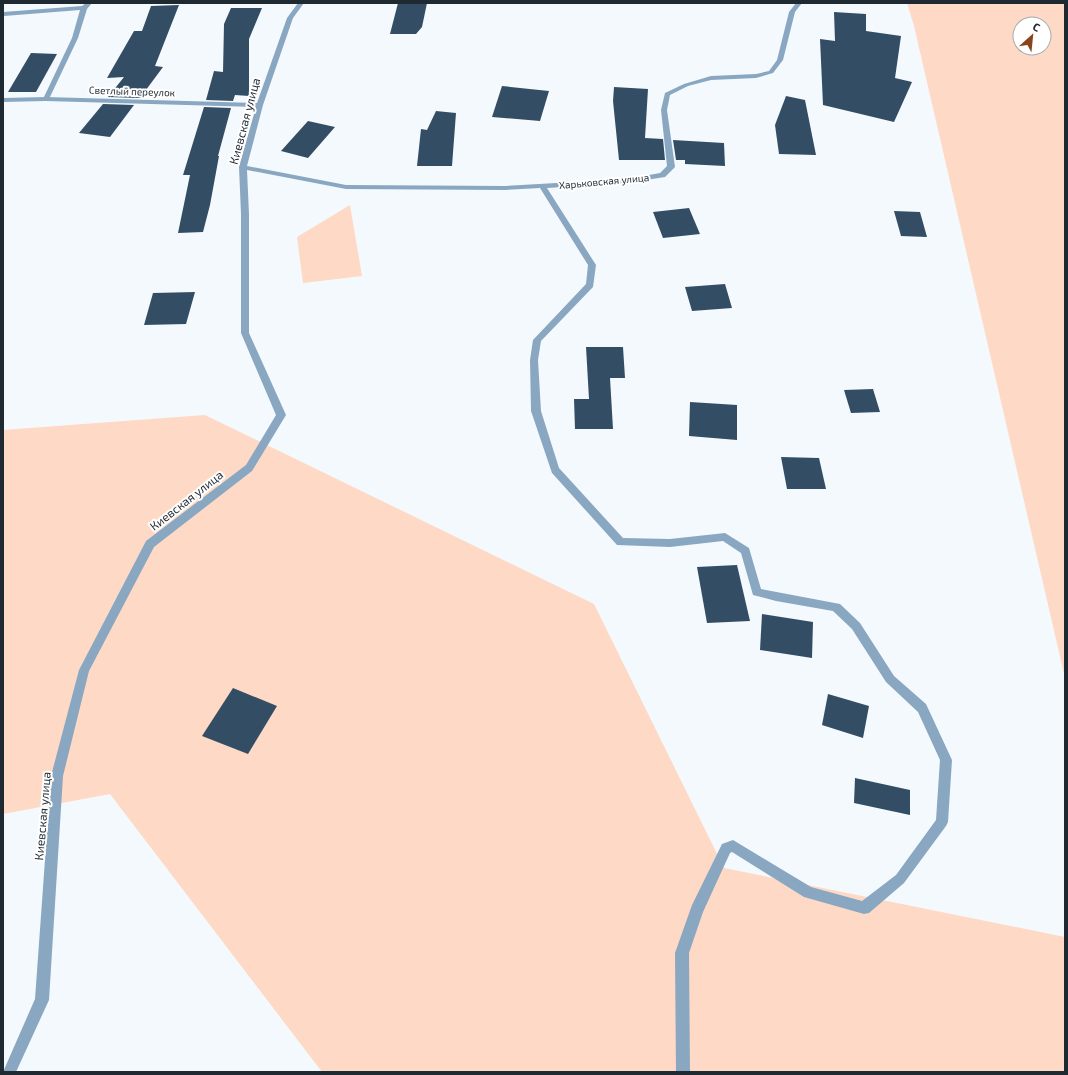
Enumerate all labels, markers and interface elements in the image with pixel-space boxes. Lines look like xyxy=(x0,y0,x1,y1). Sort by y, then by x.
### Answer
north arrow xyxy=(1012,16,1052,56)
text: С xyxy=(1031,19,1043,34)
street label: Киевская улица xyxy=(226,76,263,166)
street label: Светлый переулок xyxy=(89,83,176,100)
street label: Харьковская улица xyxy=(558,171,650,192)
street label: Киевская улица xyxy=(147,467,226,534)
street label: Киевская улица xyxy=(31,771,54,861)

